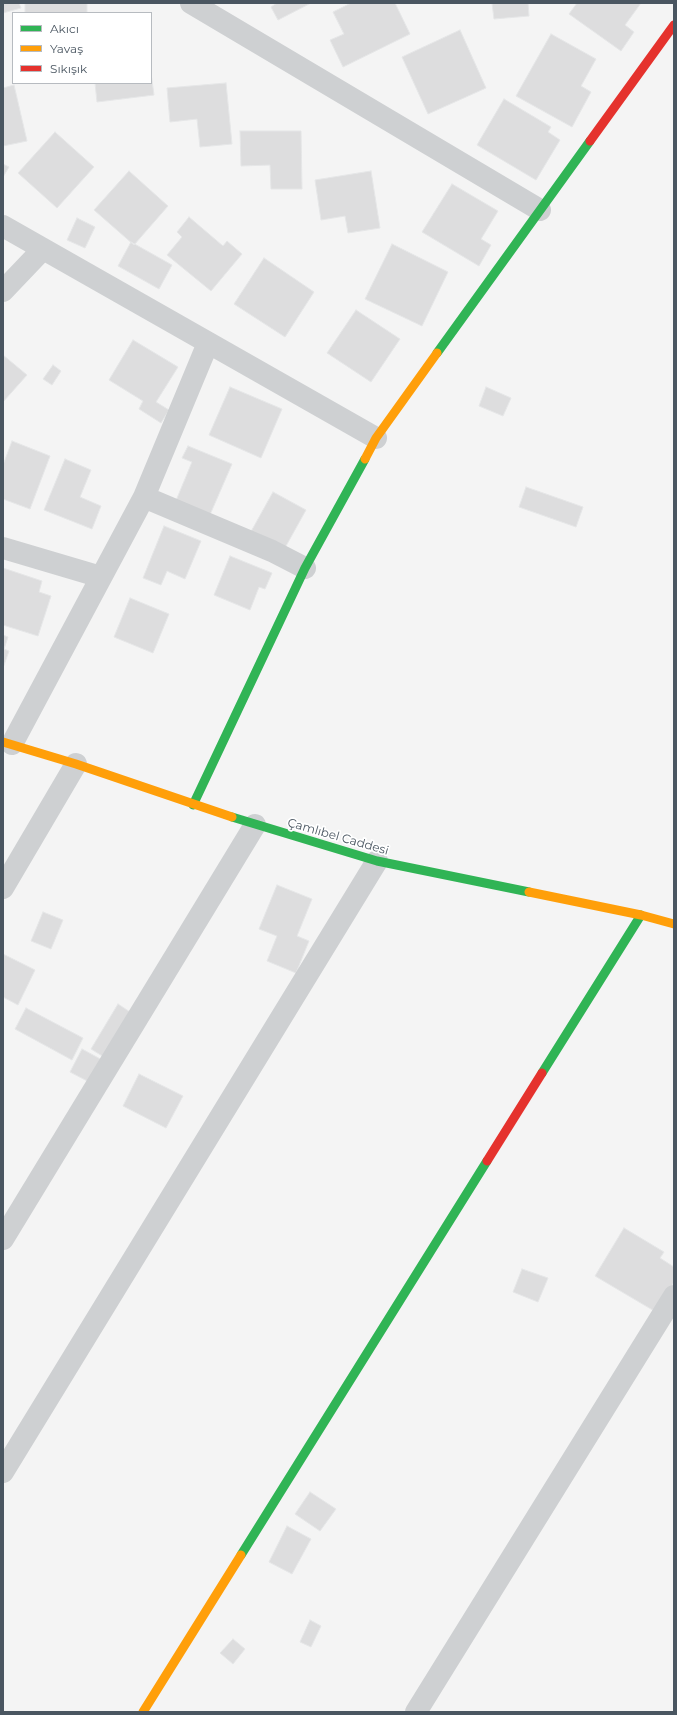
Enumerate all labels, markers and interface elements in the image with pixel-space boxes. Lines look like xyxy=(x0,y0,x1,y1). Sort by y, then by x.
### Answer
legend xyxy=(12,12,152,84)
text: Akıcı xyxy=(50,21,79,36)
text: Yavaş xyxy=(50,41,83,56)
text: Sıkışık xyxy=(50,61,87,76)
street label: Çamlıbel Caddesi xyxy=(286,816,390,858)

